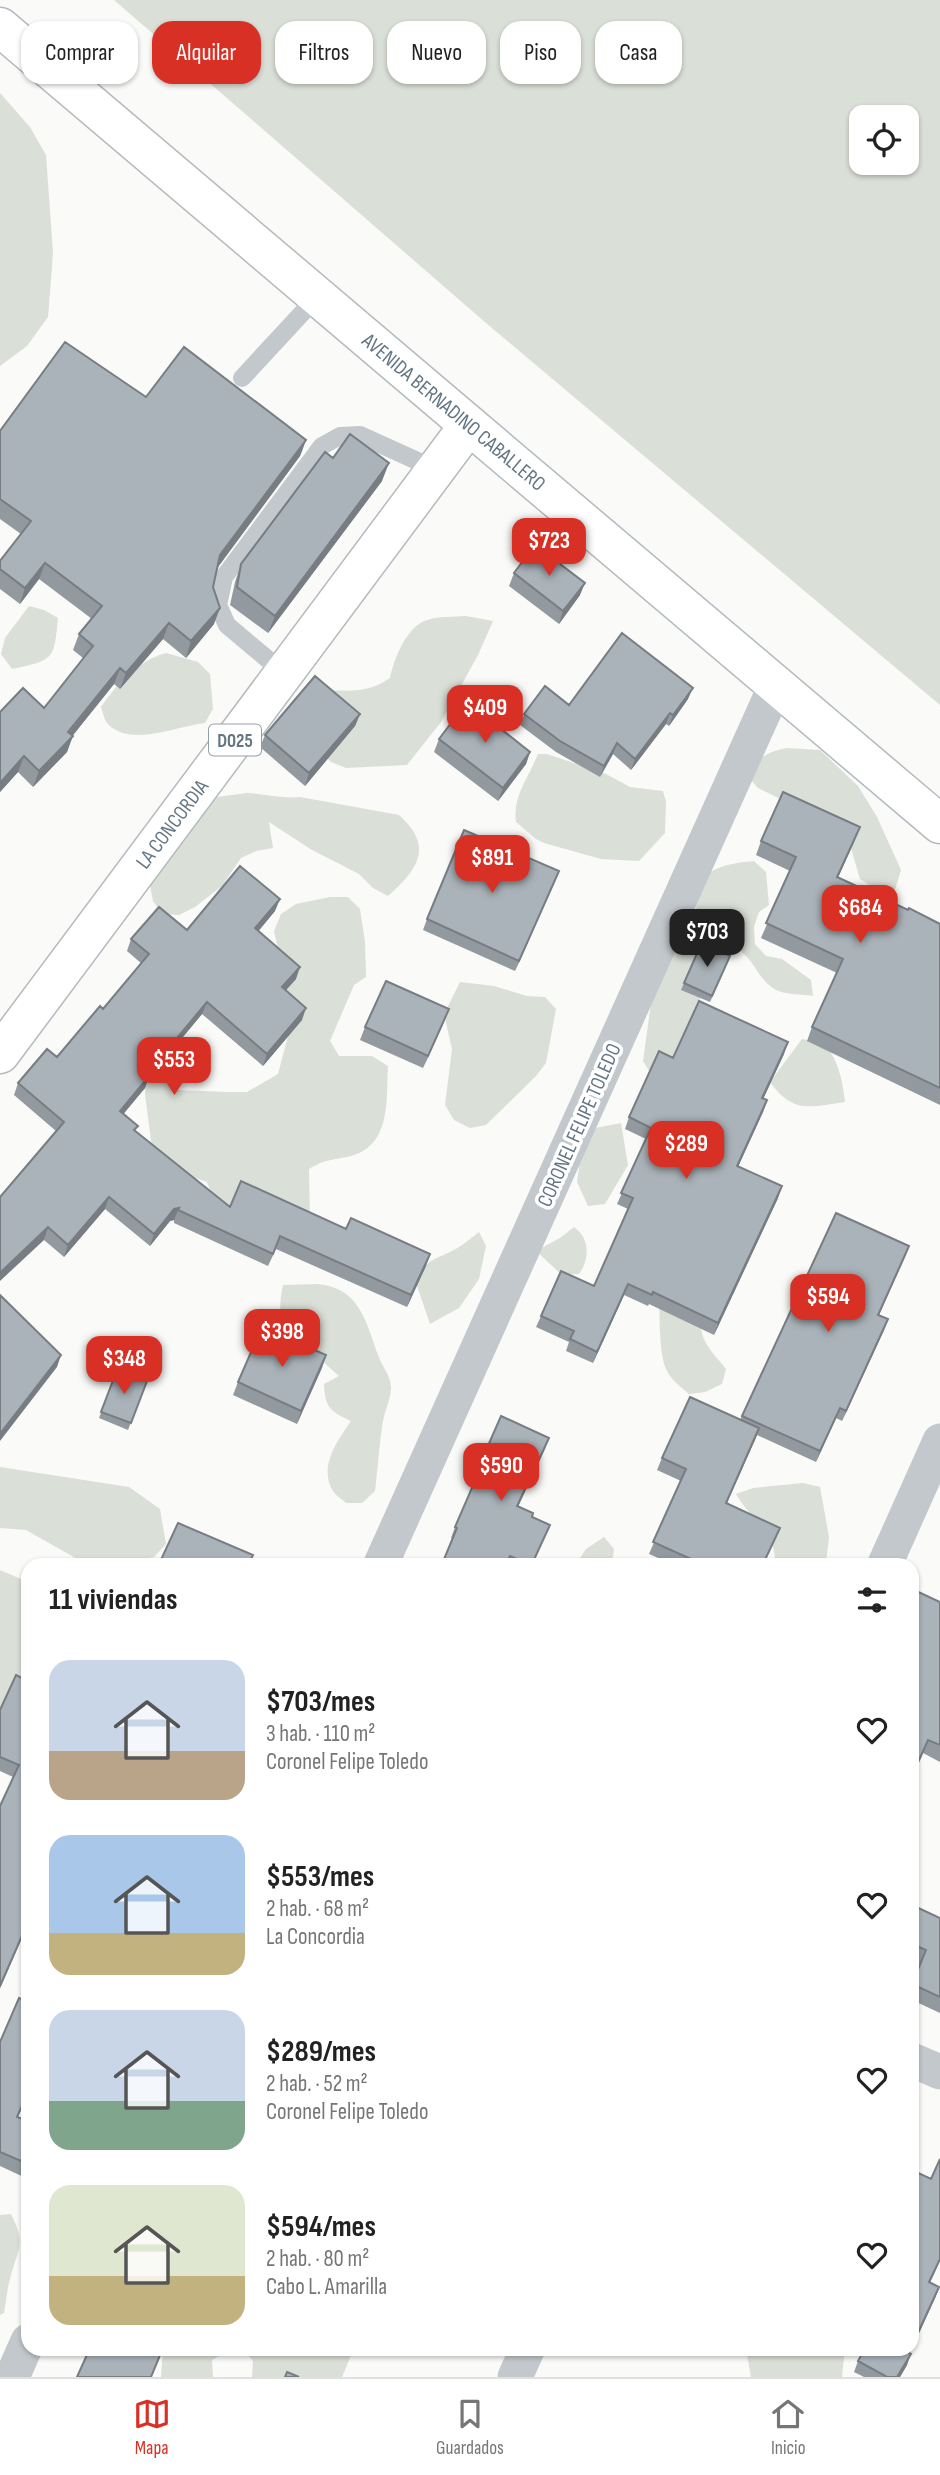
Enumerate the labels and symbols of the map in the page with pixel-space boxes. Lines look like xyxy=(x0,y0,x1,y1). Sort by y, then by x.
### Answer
street label: AVENIDA BERNADINO CABALLERO xyxy=(356,328,550,496)
pin: $723 xyxy=(508,518,590,578)
pin: $409 xyxy=(444,686,526,745)
road number: D025 xyxy=(209,724,261,755)
street label: LA CONCORDIA xyxy=(131,774,215,874)
pin: $891 xyxy=(451,836,533,895)
pin: $684 xyxy=(819,886,901,945)
pin: $703 xyxy=(666,909,748,969)
pin: $553 xyxy=(133,1038,215,1097)
street label: CORONEL FELIPE TOLEDO xyxy=(532,1040,627,1211)
pin: $289 xyxy=(645,1122,727,1181)
pin: $594 xyxy=(787,1274,869,1334)
pin: $398 xyxy=(241,1310,323,1369)
pin: $348 xyxy=(83,1336,165,1396)
pin: $590 xyxy=(460,1444,542,1503)

